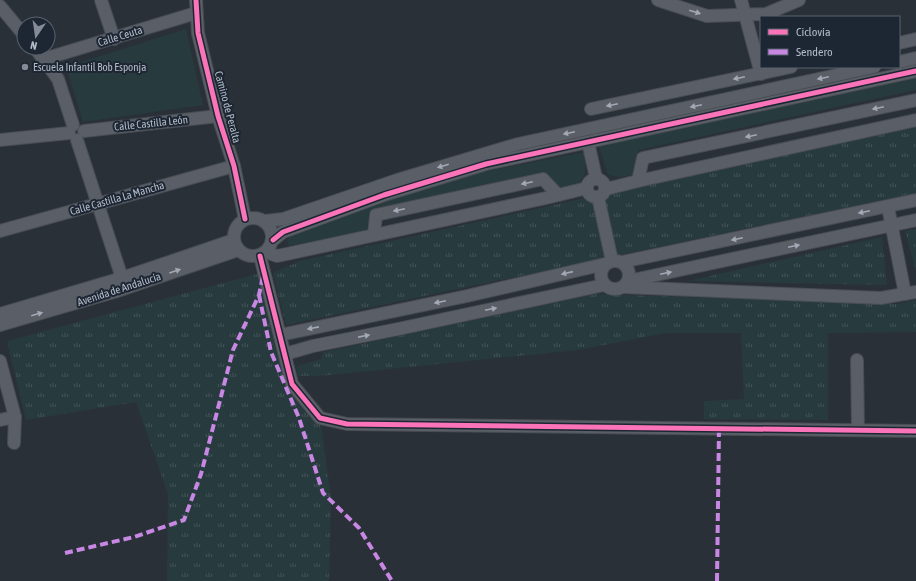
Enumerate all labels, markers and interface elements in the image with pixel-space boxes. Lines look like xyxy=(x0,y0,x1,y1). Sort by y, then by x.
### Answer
one-way arrow xyxy=(689,9,701,15)
north arrow xyxy=(16,16,56,56)
legend xyxy=(760,16,900,68)
street label: Calle Ceuta xyxy=(96,24,144,48)
text: Ciclovía xyxy=(796,25,830,39)
text: N xyxy=(29,39,38,52)
text: Sendero xyxy=(796,45,833,59)
place label: Escuela Infantil Bob Esponja xyxy=(33,61,146,73)
marker: Escuela Infantil Bob Esponja xyxy=(20,62,30,72)
street label: Camino de Peralta xyxy=(213,70,243,144)
one-way arrow xyxy=(733,76,745,82)
one-way arrow xyxy=(817,76,829,82)
one-way arrow xyxy=(606,102,618,108)
one-way arrow xyxy=(689,103,702,109)
one-way arrow xyxy=(872,106,884,112)
street label: Calle Castilla León xyxy=(114,113,188,133)
one-way arrow xyxy=(562,131,575,137)
one-way arrow xyxy=(745,133,757,139)
one-way arrow xyxy=(437,163,449,169)
street label: Calle Castilla La Mancha xyxy=(68,179,166,217)
one-way arrow xyxy=(520,180,533,186)
one-way arrow xyxy=(393,207,406,213)
one-way arrow xyxy=(858,209,870,215)
one-way arrow xyxy=(731,236,743,242)
one-way arrow xyxy=(787,242,800,248)
one-way arrow xyxy=(169,268,181,274)
one-way arrow xyxy=(660,269,673,275)
street label: Avenida de Andalucía xyxy=(76,270,162,308)
one-way arrow xyxy=(561,270,573,276)
one-way arrow xyxy=(434,299,446,305)
one-way arrow xyxy=(485,306,497,312)
one-way arrow xyxy=(32,311,44,317)
one-way arrow xyxy=(307,326,319,332)
one-way arrow xyxy=(358,333,370,339)

